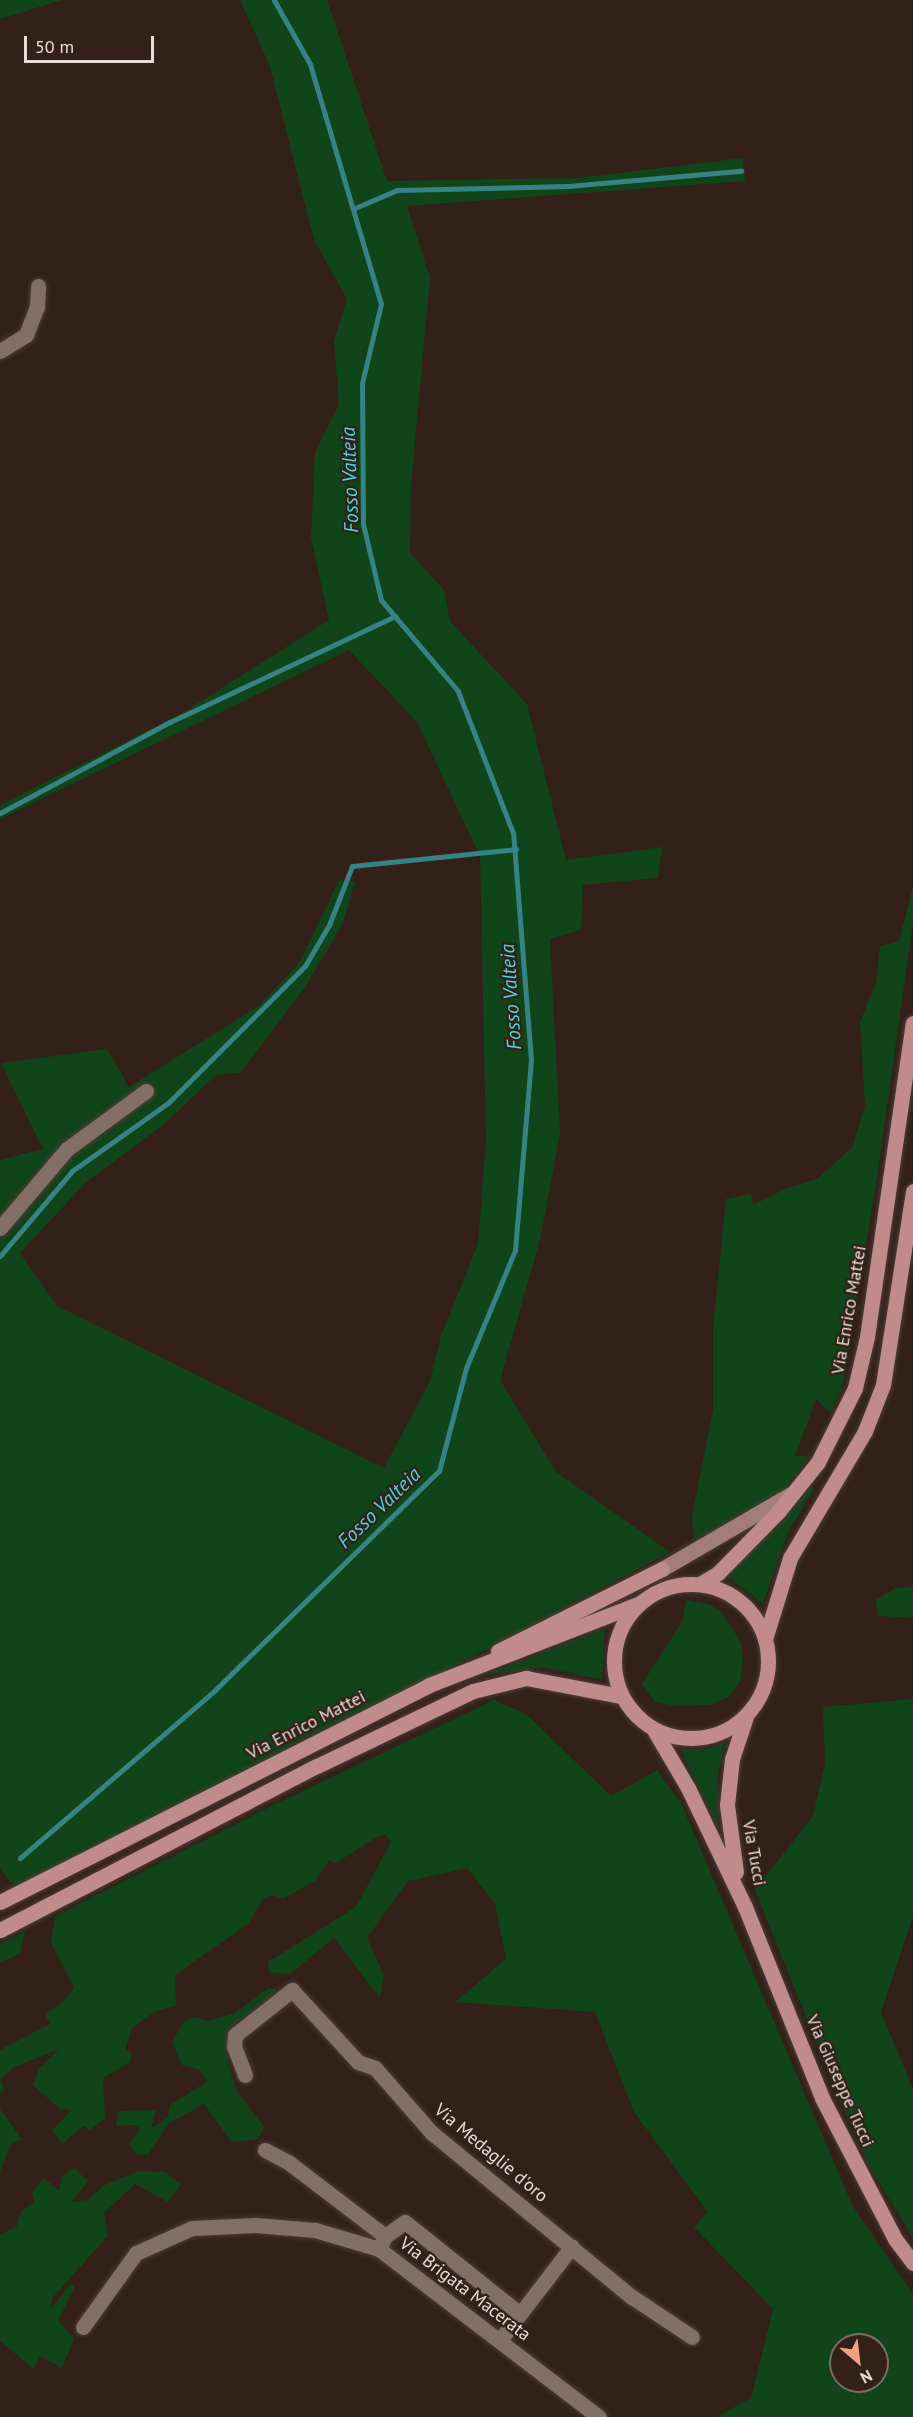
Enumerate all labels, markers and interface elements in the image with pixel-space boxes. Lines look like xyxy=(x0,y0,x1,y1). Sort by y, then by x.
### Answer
scale bar xyxy=(27,24,158,62)
text: 50 m xyxy=(35,35,74,58)
water label: Fosso Valteia xyxy=(336,426,364,534)
water label: Fosso Valteia xyxy=(495,943,527,1051)
street label: Via Enrico Mattei xyxy=(827,1244,871,1376)
water label: Fosso Valteia xyxy=(332,1462,426,1554)
street label: Via Enrico Mattei xyxy=(243,1686,369,1764)
street label: Via Tucci xyxy=(738,1818,770,1888)
street label: Via Giuseppe Tucci xyxy=(801,2011,879,2151)
street label: Via Medaglie d'oro xyxy=(430,2099,552,2207)
street label: Via Brigata Macerata xyxy=(395,2233,535,2345)
north arrow xyxy=(829,2333,889,2393)
text: N xyxy=(857,2366,876,2388)

